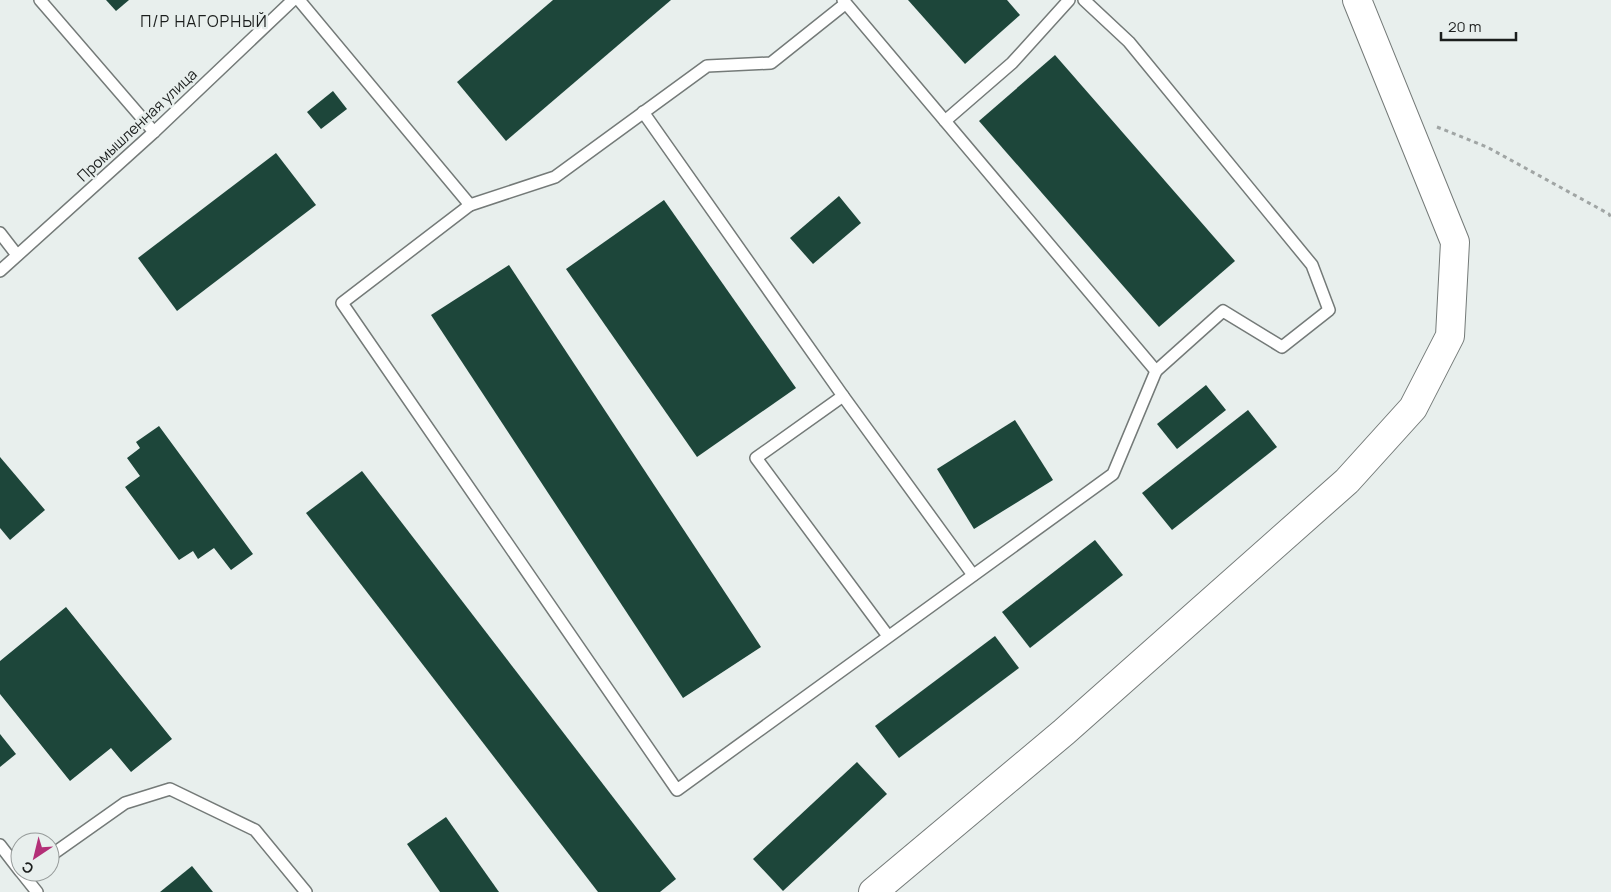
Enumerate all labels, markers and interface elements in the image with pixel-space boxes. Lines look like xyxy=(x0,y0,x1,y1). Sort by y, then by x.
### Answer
district label: П/Р НАГОРНЫЙ xyxy=(140,10,268,32)
scale bar xyxy=(1441,10,1516,42)
text: 20 m xyxy=(1448,16,1481,37)
street label: Промышленная улица xyxy=(72,64,202,186)
north arrow xyxy=(10,832,60,882)
text: С xyxy=(18,857,37,879)

